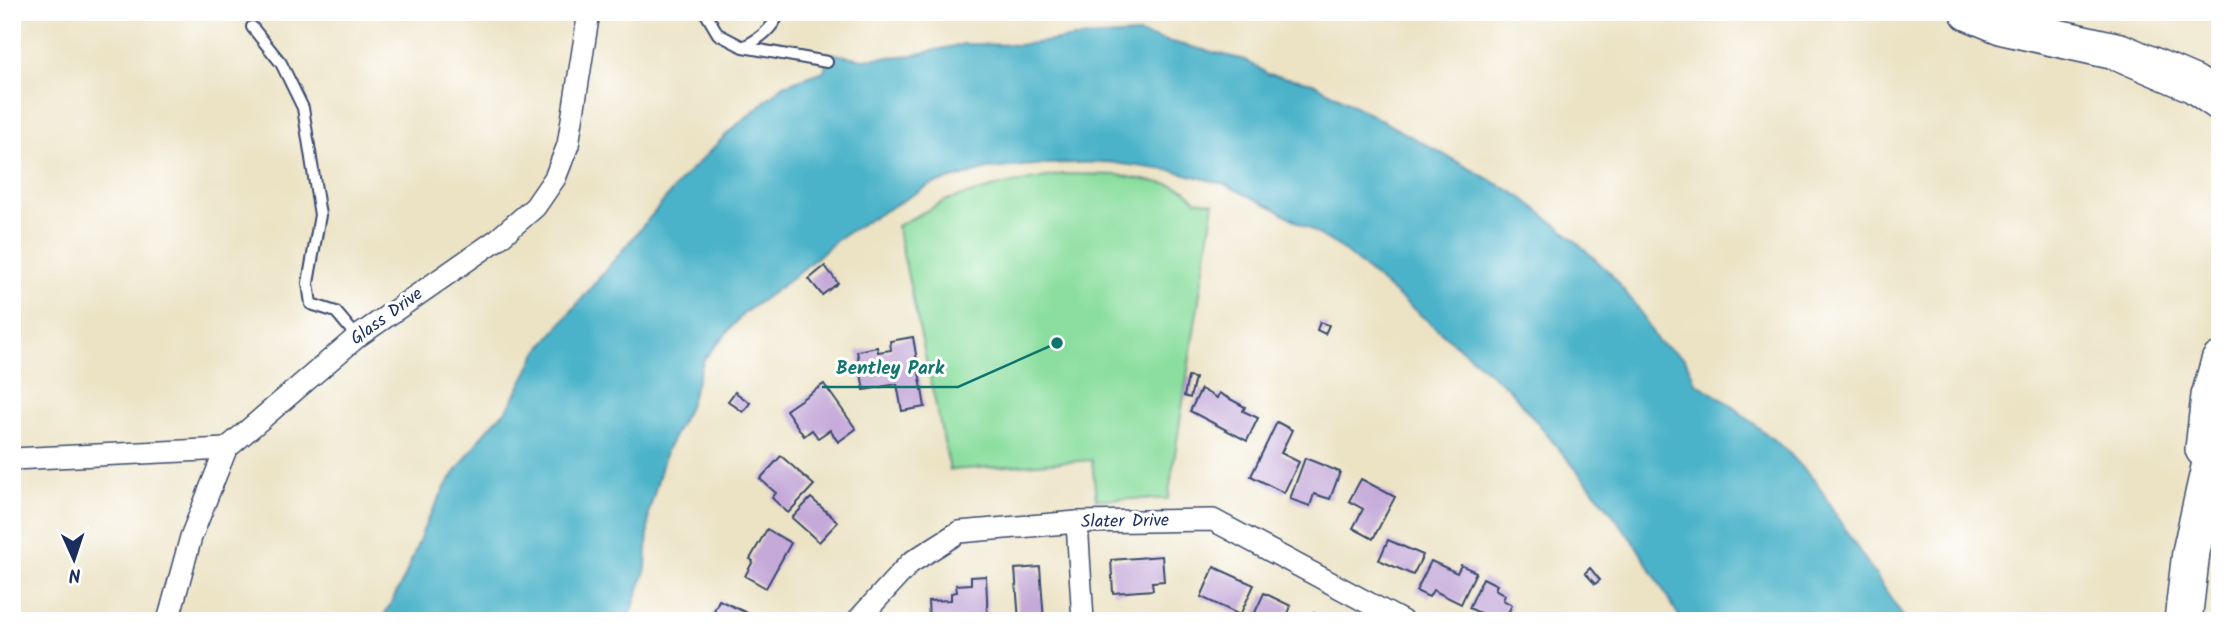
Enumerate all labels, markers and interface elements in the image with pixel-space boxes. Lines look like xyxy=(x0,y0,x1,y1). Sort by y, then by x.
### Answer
street label: Glass Drive xyxy=(345,281,429,353)
callout: Bentley Park xyxy=(822,347,958,387)
text: Bentley Park xyxy=(836,354,945,384)
street label: Slater Drive xyxy=(1081,507,1169,537)
north arrow xyxy=(38,524,108,594)
text: N xyxy=(68,559,82,589)

